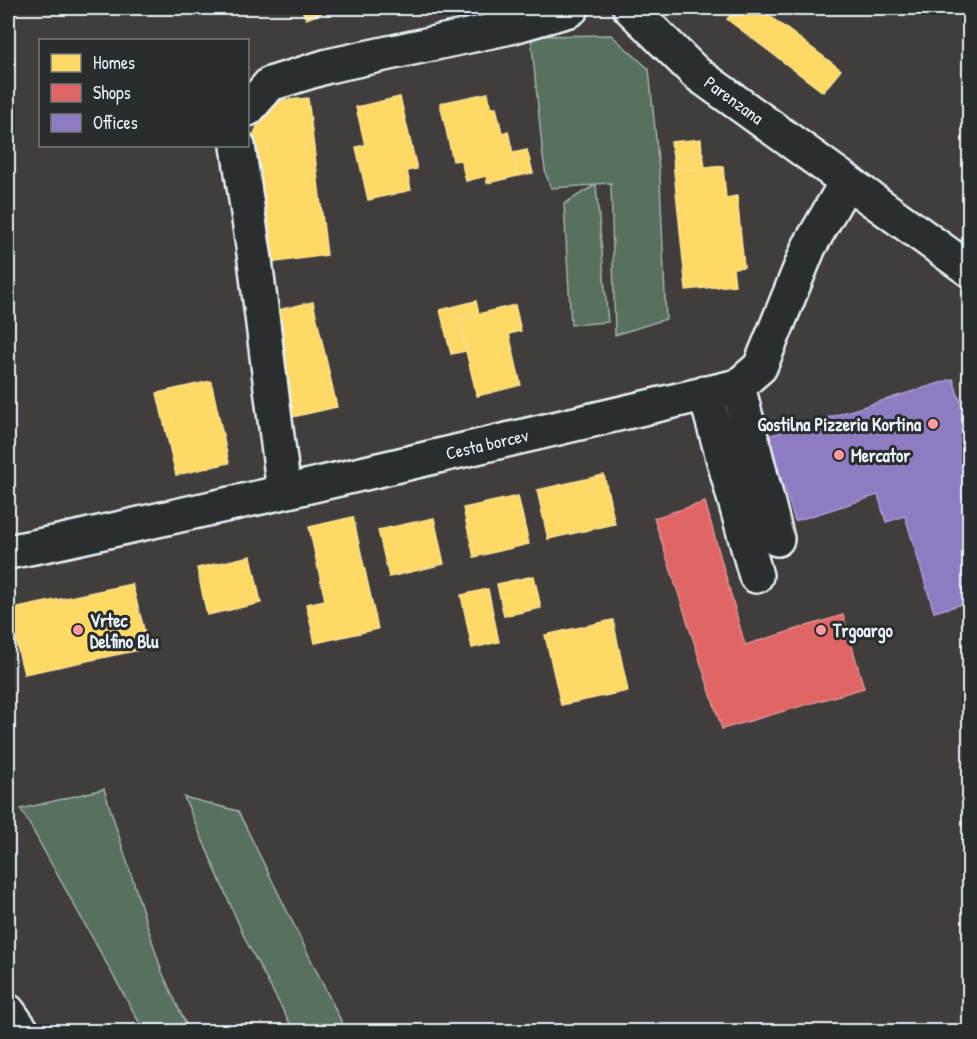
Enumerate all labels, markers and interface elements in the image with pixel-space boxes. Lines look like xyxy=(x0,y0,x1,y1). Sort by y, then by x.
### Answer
legend xyxy=(39,39,249,147)
text: Homes xyxy=(93,50,135,75)
street label: Parenzana xyxy=(699,70,769,130)
text: Shops xyxy=(93,80,131,105)
text: Offices xyxy=(93,110,138,135)
place label: Gostilna Pizzeria Kortina xyxy=(757,412,922,437)
marker: Gostilna Pizzeria Kortina xyxy=(926,417,940,431)
street label: Cesta borcev xyxy=(443,422,531,466)
place label: Mercator xyxy=(851,443,910,468)
marker: Mercator xyxy=(832,448,846,462)
place label: Vrtec Delfino Blu xyxy=(90,608,159,654)
place label: Trgoargo xyxy=(832,618,894,644)
marker: Vrtec Delfino Blu xyxy=(71,623,85,637)
marker: Trgoargo xyxy=(814,623,828,637)

